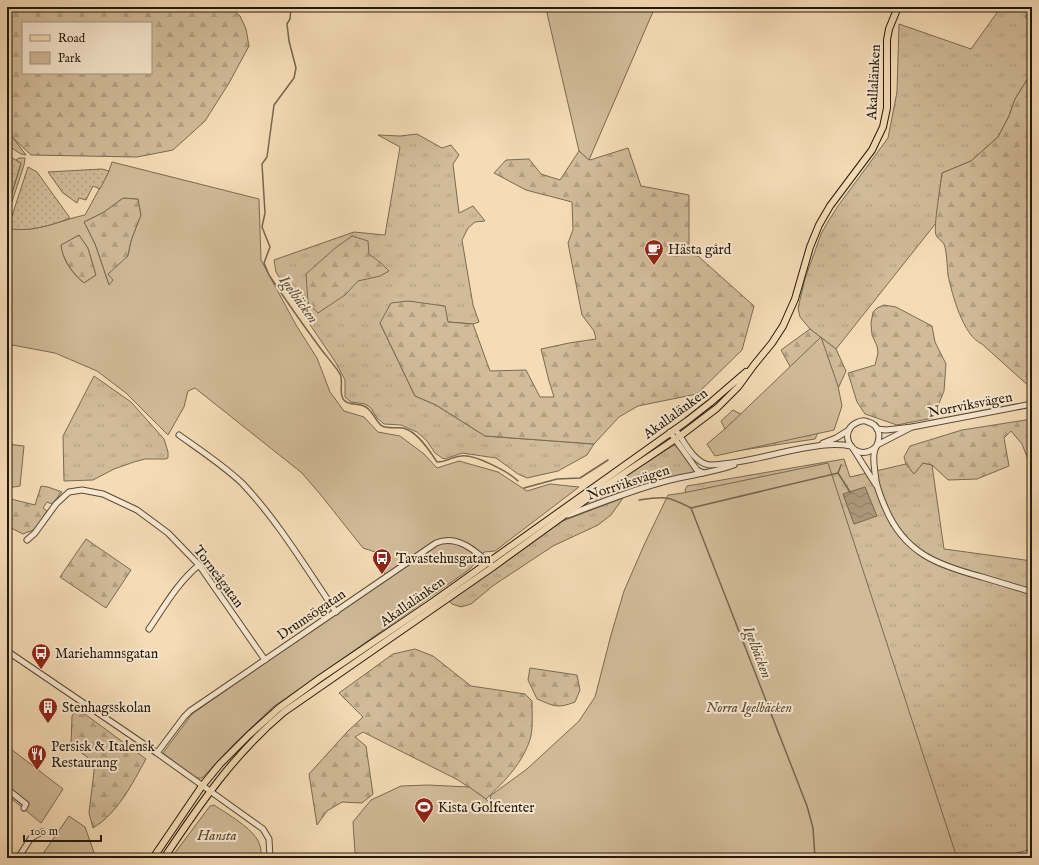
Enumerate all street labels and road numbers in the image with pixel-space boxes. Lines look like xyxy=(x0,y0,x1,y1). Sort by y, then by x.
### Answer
street label: Akallalänken xyxy=(863,43,885,121)
street label: Akallalänken xyxy=(639,384,712,444)
street label: Norrviksvägen xyxy=(926,388,1014,422)
street label: Norrviksvägen xyxy=(585,461,672,505)
street label: Torneågatan xyxy=(189,542,248,612)
street label: Akallalänken xyxy=(376,573,449,631)
street label: Drumsögatan xyxy=(274,585,350,644)

